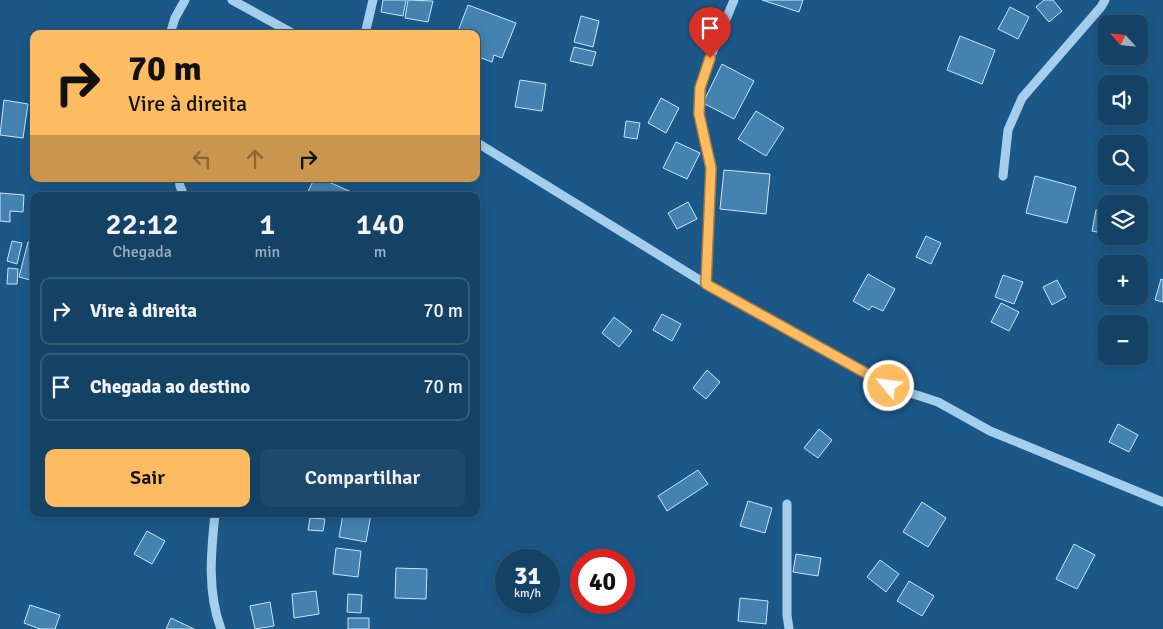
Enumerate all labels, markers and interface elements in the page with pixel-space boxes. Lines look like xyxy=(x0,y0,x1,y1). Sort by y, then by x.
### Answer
pin xyxy=(689,7,731,58)
icon: arrive xyxy=(696,14,724,42)
north arrow xyxy=(1098,15,1148,65)
map controls xyxy=(1098,15,1148,365)
text: 70 m xyxy=(128,47,202,90)
icon: right xyxy=(45,50,110,115)
button: sound xyxy=(1098,75,1148,125)
text: Vire à direita xyxy=(128,90,247,117)
button: search xyxy=(1098,135,1148,185)
icon: left xyxy=(188,145,216,173)
icon: ahead xyxy=(241,145,269,173)
icon: right xyxy=(294,145,322,173)
button: layers xyxy=(1098,195,1148,245)
text: 22:12 xyxy=(106,206,179,243)
text: 1 xyxy=(259,206,275,243)
text: 140 xyxy=(356,206,404,243)
text: Chegada xyxy=(112,242,172,262)
text: min xyxy=(254,242,280,262)
text: m xyxy=(374,242,386,262)
button: + xyxy=(1098,255,1148,305)
icon: right xyxy=(47,297,75,325)
text: Vire à direita xyxy=(90,299,197,323)
text: 70 m xyxy=(423,299,463,323)
button: − xyxy=(1098,315,1148,365)
position arrow xyxy=(862,359,914,411)
icon: arrive xyxy=(47,373,75,401)
text: Chegada ao destino xyxy=(90,375,250,399)
text: 70 m xyxy=(423,375,463,399)
button: Sair xyxy=(45,449,250,507)
button: Compartilhar xyxy=(260,449,465,507)
speed limit sign: 40 xyxy=(570,549,635,614)
text: 31 xyxy=(514,560,541,591)
text: km/h xyxy=(514,586,541,601)

